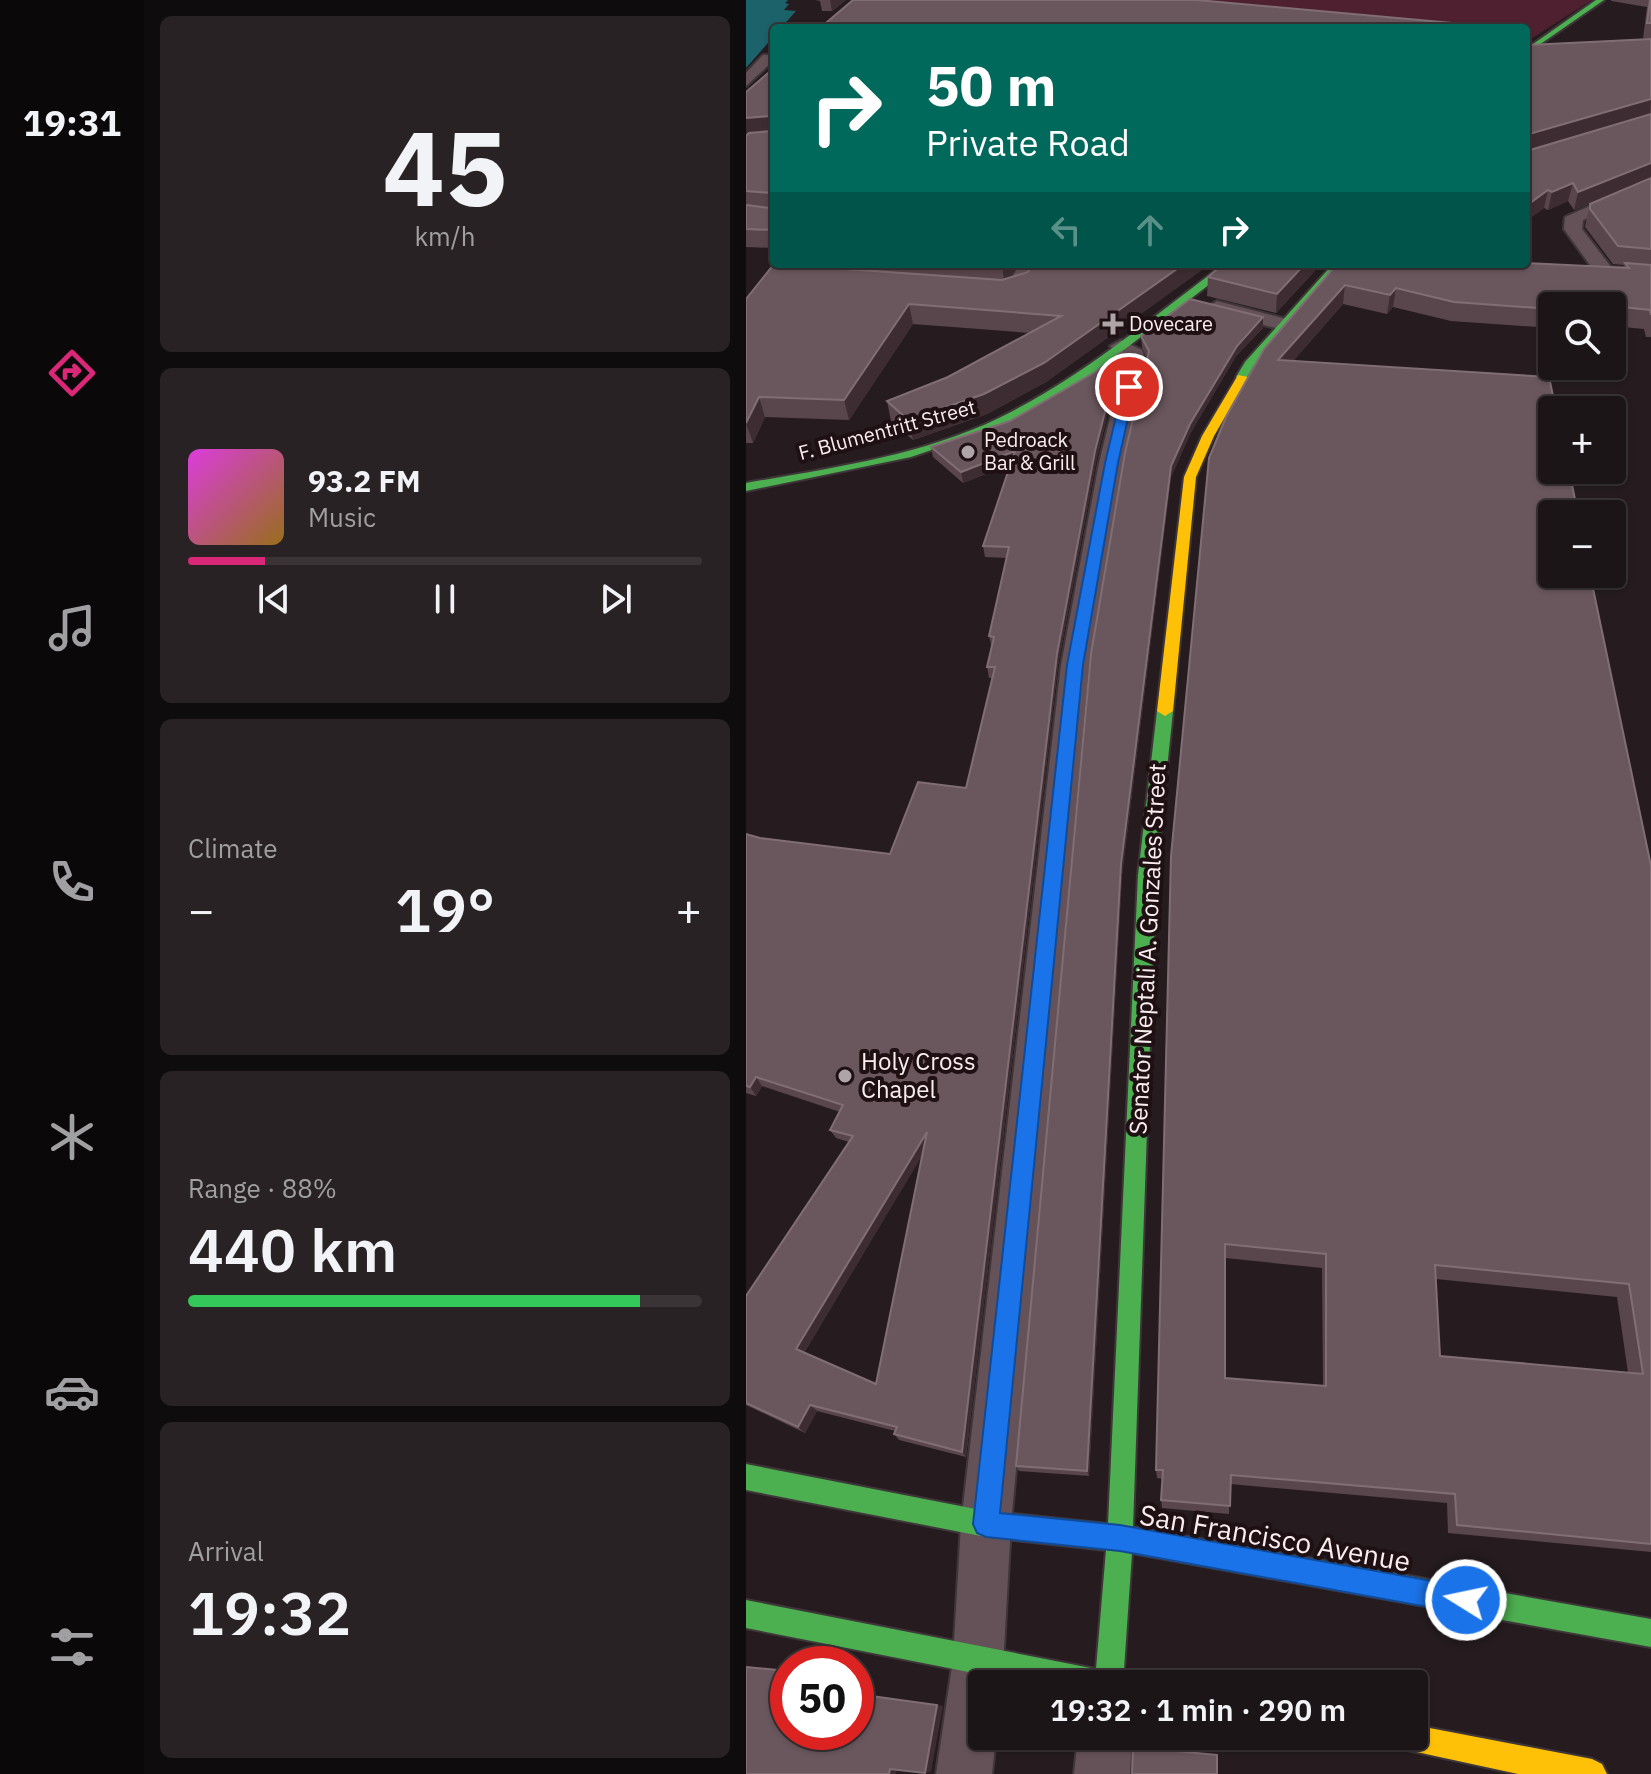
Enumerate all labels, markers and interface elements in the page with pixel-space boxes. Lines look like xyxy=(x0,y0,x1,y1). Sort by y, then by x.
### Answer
text: 50 m xyxy=(926,49,1056,121)
icon: right xyxy=(794,56,898,160)
text: 19:31 xyxy=(23,99,121,146)
text: 45 xyxy=(383,99,507,235)
text: Private Road xyxy=(926,119,1130,166)
icon: left xyxy=(1044,208,1088,252)
icon: ahead xyxy=(1128,208,1172,252)
icon: right xyxy=(1212,208,1256,252)
text: km/h xyxy=(414,219,476,253)
map controls xyxy=(1538,292,1626,588)
button: search xyxy=(1538,292,1626,380)
place label: Dovecare xyxy=(1129,310,1213,337)
marker: Dovecare xyxy=(1104,315,1122,333)
icon: directions xyxy=(44,345,100,401)
pin xyxy=(1095,353,1163,421)
icon: arrive xyxy=(1107,365,1151,409)
street label: F. Blumentritt Street xyxy=(795,393,978,466)
button: + xyxy=(1538,396,1626,484)
place label: Pedroack Bar & Grill xyxy=(984,426,1075,476)
marker: Pedroack Bar & Grill xyxy=(959,443,977,461)
text: 93.2 FM xyxy=(308,461,421,500)
text: Music xyxy=(308,500,376,534)
button: − xyxy=(1538,500,1626,588)
icon: previous xyxy=(252,577,296,621)
icon: pause xyxy=(423,577,467,621)
icon: next xyxy=(594,577,638,621)
icon: music xyxy=(44,600,100,656)
street label: Senator Neptali A. Gonzales Street xyxy=(1121,763,1173,1135)
text: Climate xyxy=(188,831,278,865)
icon: phone xyxy=(44,854,100,910)
text: 19° xyxy=(395,870,495,949)
text: − xyxy=(188,881,214,938)
text: + xyxy=(676,881,702,938)
place label: Holy Cross Chapel xyxy=(861,1045,976,1105)
marker: Holy Cross Chapel xyxy=(836,1067,854,1085)
icon: climate xyxy=(44,1109,100,1165)
text: Range · 88% xyxy=(188,1171,337,1205)
text: 440 km xyxy=(188,1210,397,1289)
icon: car xyxy=(44,1364,100,1420)
street label: San Francisco Avenue xyxy=(1137,1495,1413,1580)
text: Arrival xyxy=(188,1534,264,1568)
position arrow xyxy=(1424,1558,1508,1642)
text: 19:32 xyxy=(188,1573,351,1652)
icon: filters xyxy=(44,1619,100,1675)
speed limit sign: 50 xyxy=(770,1646,874,1750)
text: 19:32 · 1 min · 290 m xyxy=(1050,1690,1346,1729)

